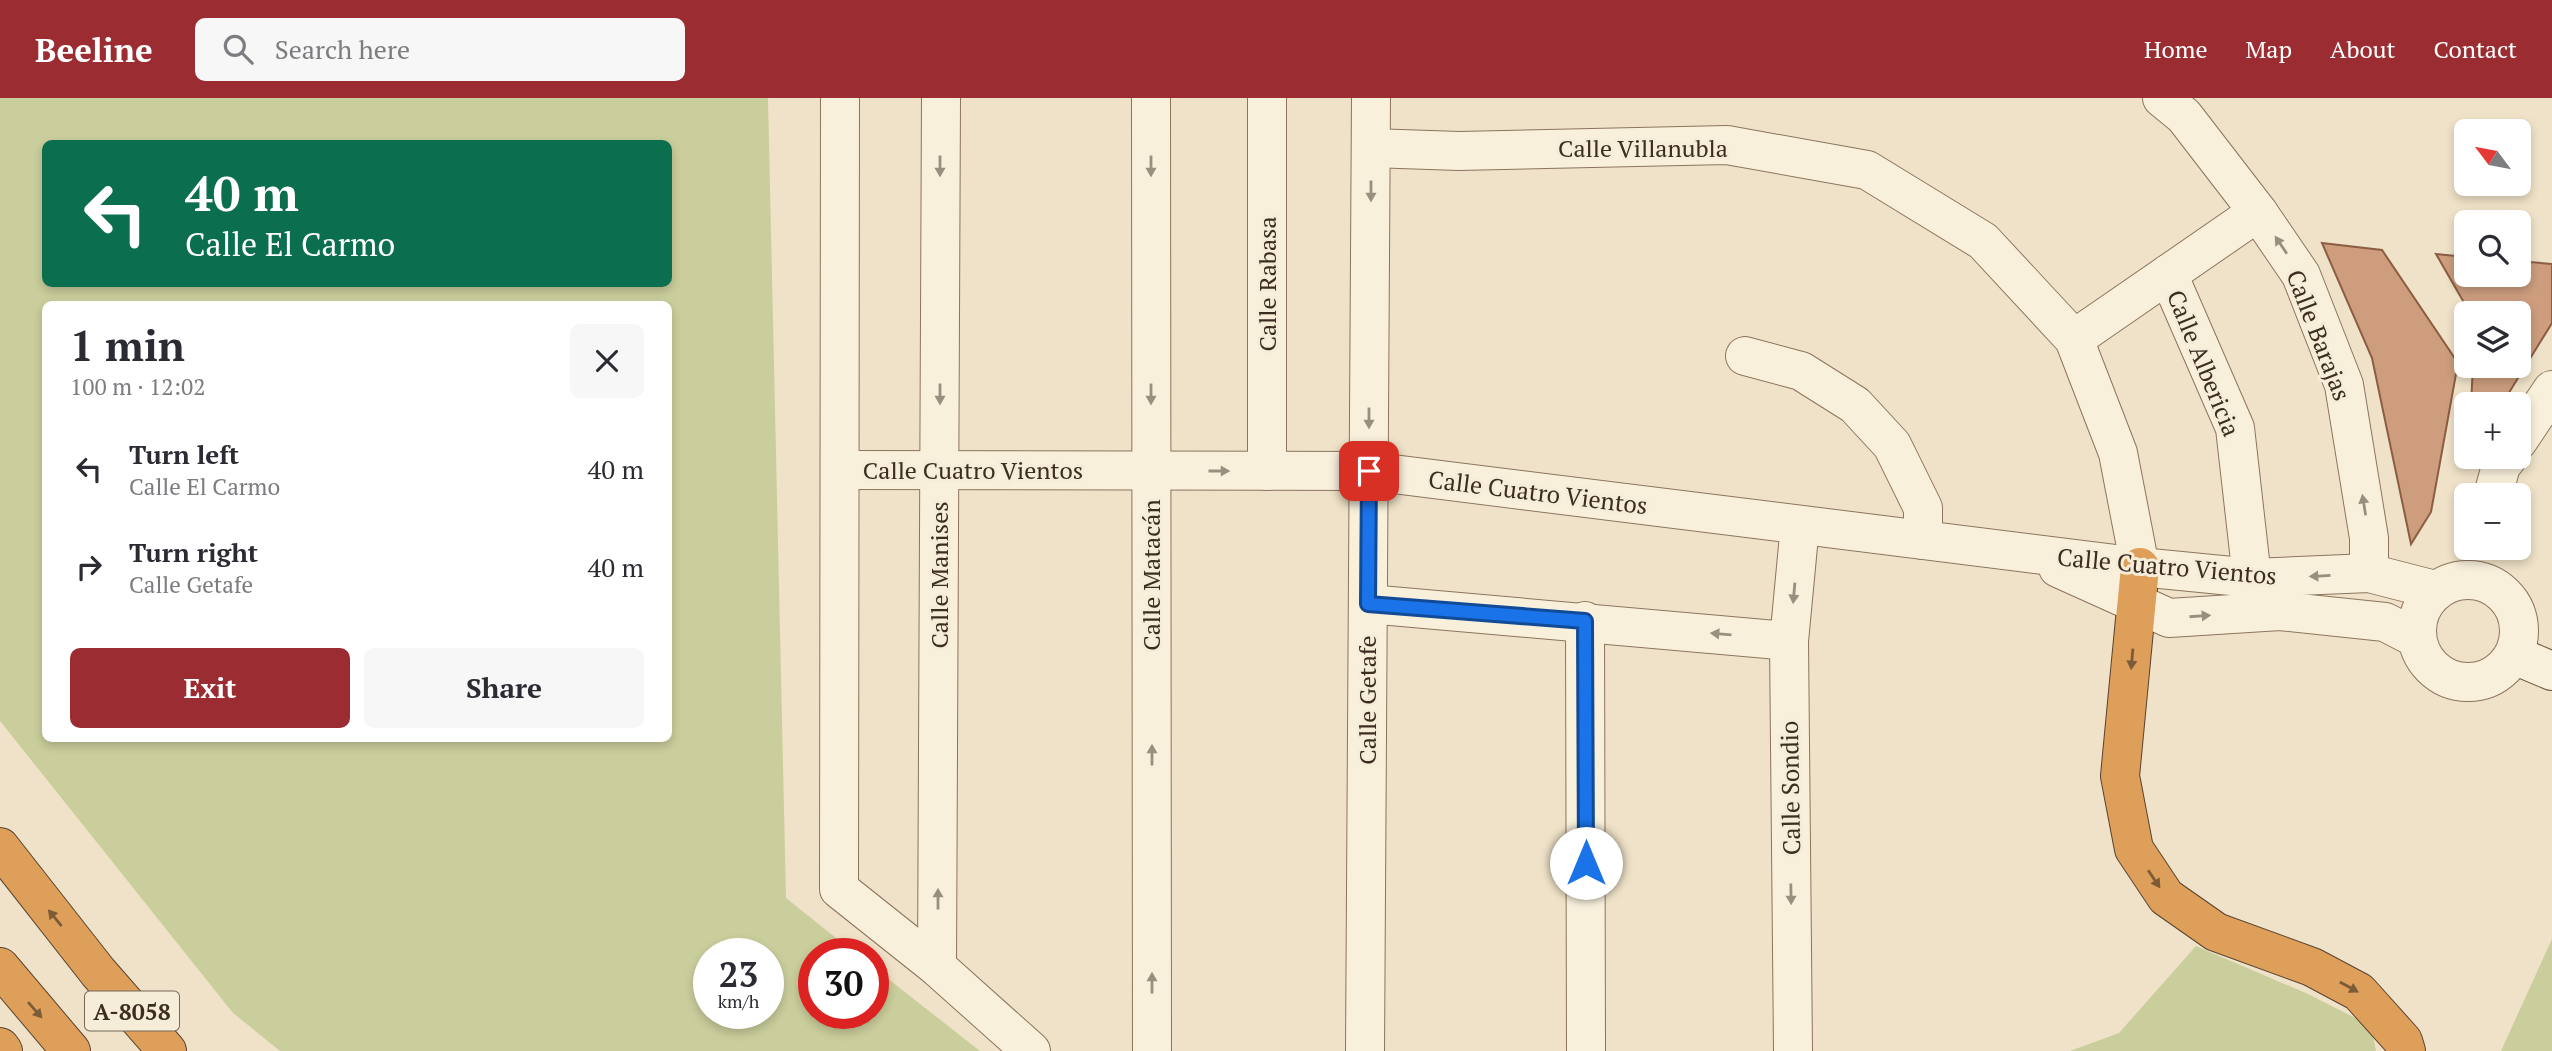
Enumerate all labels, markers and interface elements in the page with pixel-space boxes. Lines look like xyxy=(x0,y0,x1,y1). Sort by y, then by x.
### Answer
search box xyxy=(195,18,685,81)
text: Beeline xyxy=(35,28,153,71)
icon: search xyxy=(219,30,257,68)
text: Search here xyxy=(275,32,410,66)
text: Home xyxy=(2144,33,2208,65)
text: Map xyxy=(2246,33,2292,65)
text: About xyxy=(2330,33,2396,65)
text: Contact xyxy=(2434,33,2517,65)
north arrow xyxy=(2454,119,2530,196)
map controls xyxy=(2454,119,2531,560)
street label: Calle Villanubla xyxy=(1558,132,1728,164)
one-way arrow xyxy=(934,155,946,177)
one-way arrow xyxy=(1145,155,1157,177)
text: 40 m xyxy=(185,160,299,225)
icon: left xyxy=(70,168,161,259)
one-way arrow xyxy=(1365,180,1377,202)
button: search xyxy=(2454,210,2531,287)
street label: Calle Rabasa xyxy=(1251,216,1283,352)
text: Calle El Carmo xyxy=(185,223,395,265)
one-way arrow xyxy=(2274,235,2287,255)
street label: Calle Barajas xyxy=(2279,265,2359,405)
street label: Calle Albericia xyxy=(2160,285,2248,441)
button: layers xyxy=(2454,301,2531,378)
text: 1 min xyxy=(70,317,185,373)
button: close xyxy=(570,324,644,398)
text: 100 m · 12:02 xyxy=(70,371,205,402)
one-way arrow xyxy=(934,383,946,405)
one-way arrow xyxy=(1145,383,1157,405)
button: + xyxy=(2454,392,2531,469)
one-way arrow xyxy=(1364,407,1375,429)
text: Turn left xyxy=(129,437,239,471)
pin xyxy=(1339,441,1399,501)
icon: left xyxy=(70,450,108,488)
text: 40 m xyxy=(588,452,644,486)
icon: arrive xyxy=(1350,452,1388,490)
street label: Calle Cuatro Vientos xyxy=(863,454,1083,486)
street label: Calle Cuatro Vientos xyxy=(1427,463,1649,521)
one-way arrow xyxy=(1209,465,1231,477)
text: Calle El Carmo xyxy=(129,471,280,502)
button: − xyxy=(2454,483,2531,560)
one-way arrow xyxy=(2358,494,2369,516)
street label: Calle Matacán xyxy=(1135,499,1167,651)
street label: Calle Manises xyxy=(923,501,955,649)
text: Turn right xyxy=(129,535,258,569)
street label: Calle Cuatro Vientos xyxy=(2056,540,2278,592)
icon: right xyxy=(70,548,108,586)
text: 40 m xyxy=(588,550,644,584)
text: Calle Getafe xyxy=(129,569,253,600)
one-way arrow xyxy=(2309,571,2331,582)
one-way arrow xyxy=(1788,582,1799,604)
one-way arrow xyxy=(2190,610,2212,621)
one-way arrow xyxy=(1710,628,1732,639)
street label: Calle Getafe xyxy=(1351,635,1383,765)
button: Exit xyxy=(70,648,350,728)
button: Share xyxy=(364,648,644,728)
one-way arrow xyxy=(2126,648,2137,670)
street label: Calle Sondio xyxy=(1773,721,1807,855)
one-way arrow xyxy=(1146,744,1158,766)
position arrow xyxy=(1549,826,1623,900)
one-way arrow xyxy=(2147,869,2160,888)
one-way arrow xyxy=(1786,883,1797,905)
one-way arrow xyxy=(932,888,944,910)
one-way arrow xyxy=(48,910,63,928)
speed limit sign: 30 xyxy=(798,938,889,1029)
text: 23 xyxy=(719,951,758,997)
one-way arrow xyxy=(1146,972,1158,994)
one-way arrow xyxy=(2340,981,2359,993)
text: km/h xyxy=(718,989,759,1013)
road number: A-8058 xyxy=(85,991,179,1030)
one-way arrow xyxy=(27,1001,42,1018)

